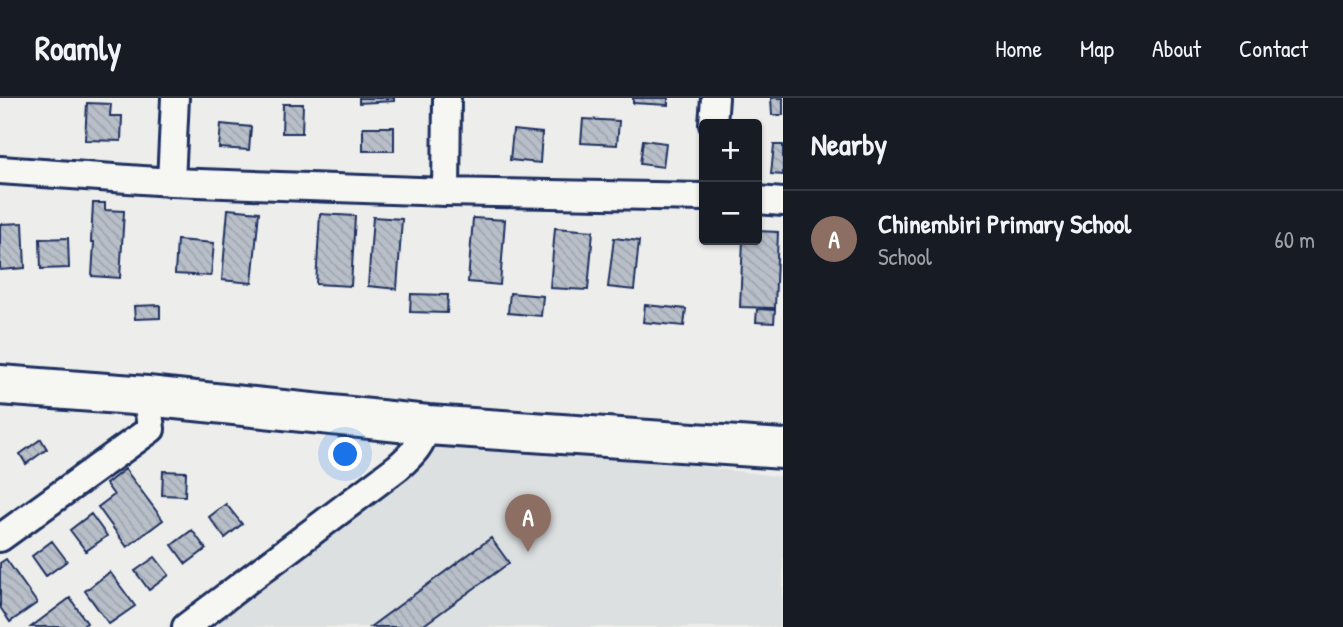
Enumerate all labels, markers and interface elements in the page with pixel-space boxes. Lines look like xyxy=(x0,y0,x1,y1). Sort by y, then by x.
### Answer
text: Roamly xyxy=(35,26,121,70)
text: Home xyxy=(995,32,1042,64)
text: Map xyxy=(1080,32,1114,64)
text: About xyxy=(1152,32,1201,64)
text: Contact xyxy=(1239,32,1308,64)
map controls xyxy=(699,119,762,245)
button: + xyxy=(699,119,762,182)
text: Nearby xyxy=(811,124,887,164)
button: − xyxy=(699,182,762,245)
text: Chinembiri Primary School xyxy=(878,206,1131,241)
text: A xyxy=(828,224,840,255)
text: 60 m xyxy=(1275,224,1315,255)
text: School xyxy=(878,241,932,272)
your location xyxy=(328,437,362,471)
pin: A xyxy=(505,494,551,552)

